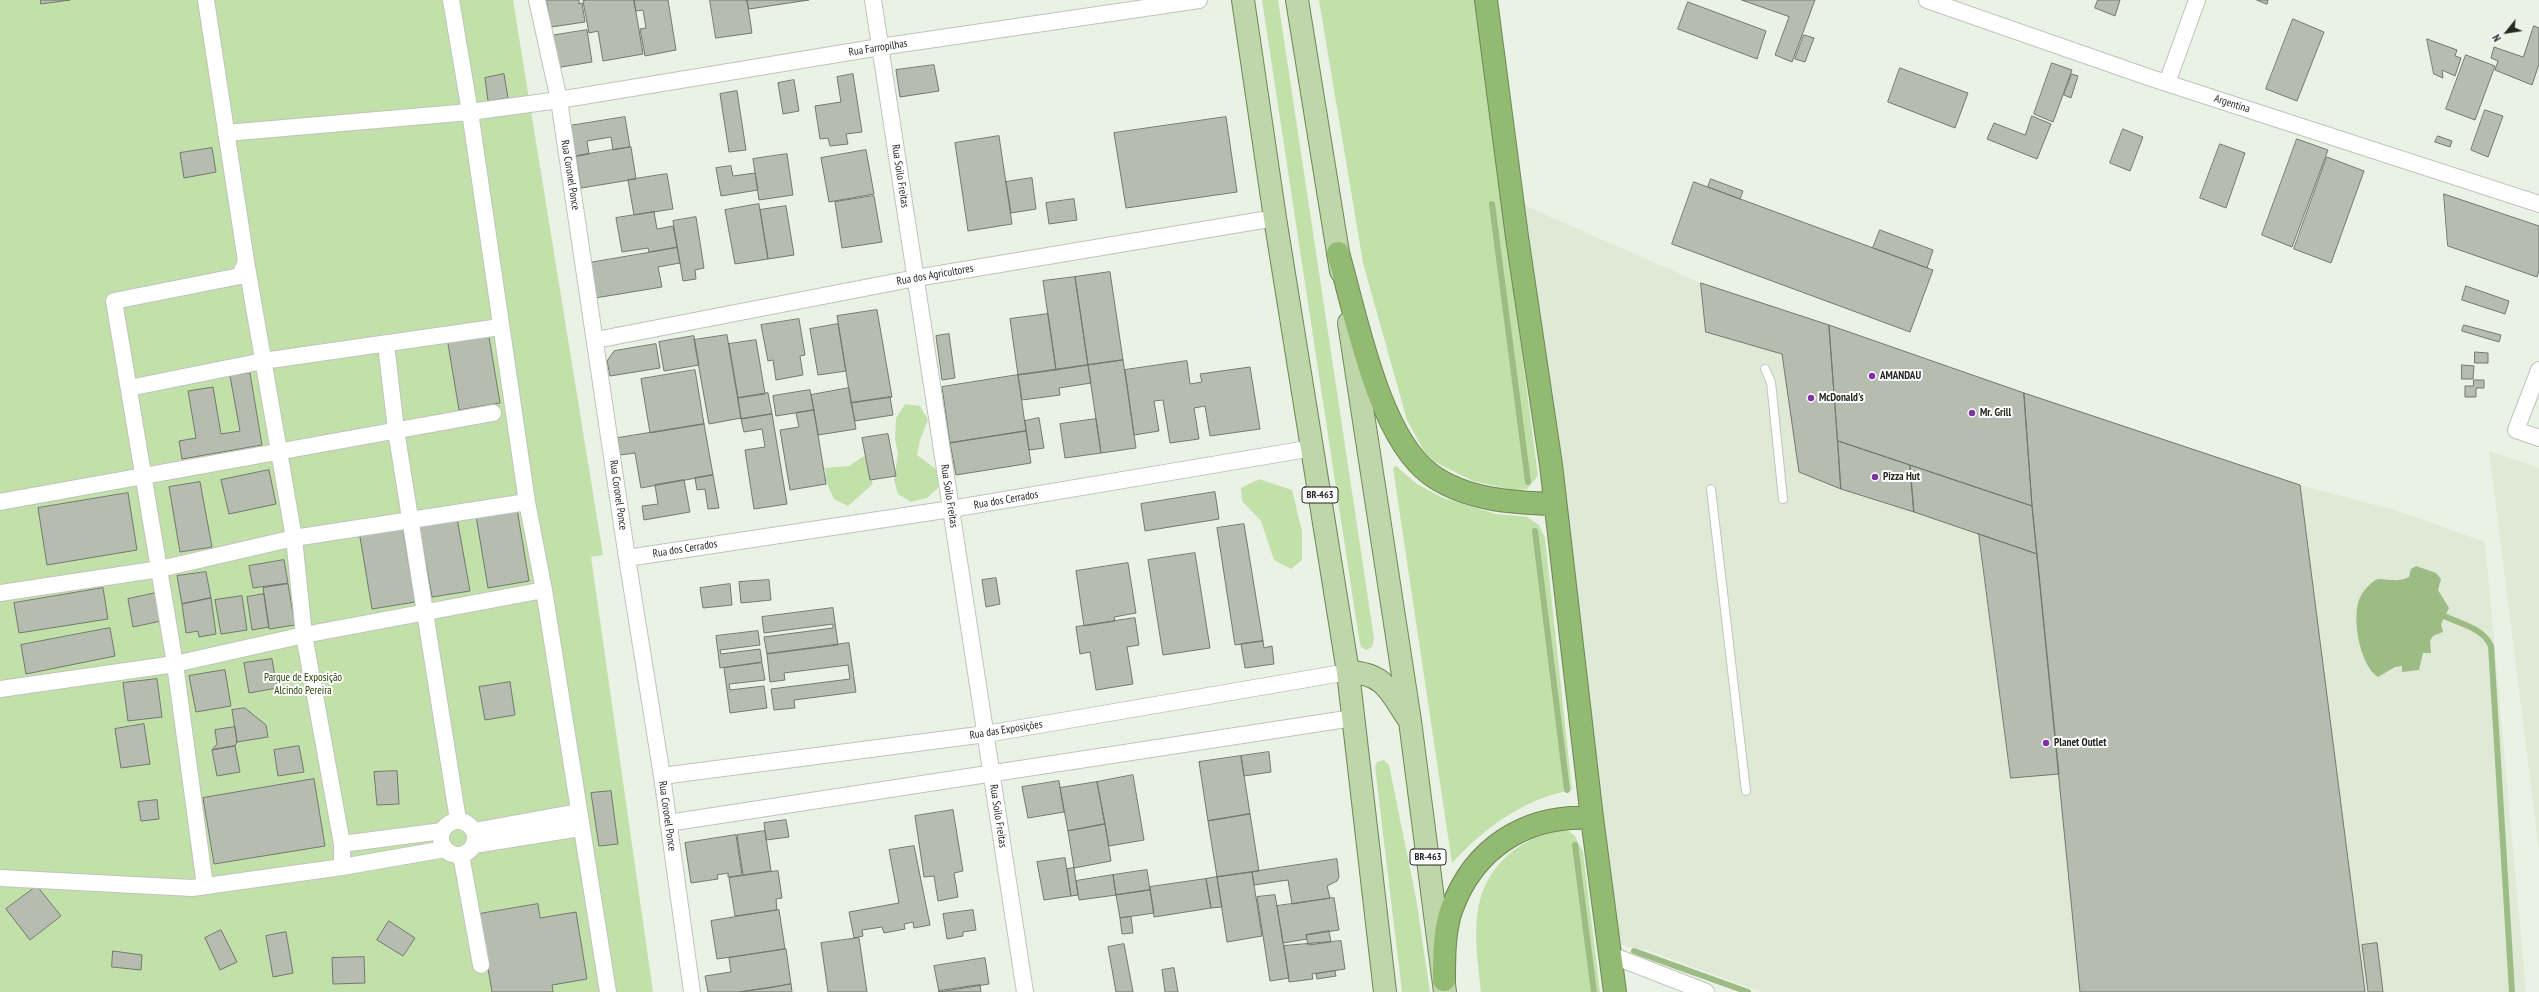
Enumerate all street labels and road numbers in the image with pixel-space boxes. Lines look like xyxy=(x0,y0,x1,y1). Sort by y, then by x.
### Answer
street label: Rua Farropilhas xyxy=(848,37,908,59)
street label: Argentina xyxy=(2212,92,2252,116)
street label: Rua Coronel Ponce xyxy=(558,139,582,211)
street label: Rua Soilo Freitas xyxy=(888,143,912,209)
street label: Rua dos Agricultores xyxy=(896,262,974,288)
street label: Rua Coronel Ponce xyxy=(607,459,629,531)
street label: Rua Soilo Freitas xyxy=(937,463,961,529)
road number: BR-463 xyxy=(1302,487,1338,503)
street label: Rua dos Cerrados xyxy=(973,488,1039,512)
street label: Rua dos Cerrados xyxy=(652,537,718,561)
street label: Rua das Exposições xyxy=(969,718,1043,742)
street label: Rua Coronel Ponce xyxy=(656,780,678,852)
street label: Rua Soilo Freitas xyxy=(986,783,1010,849)
road number: BR-463 xyxy=(1410,849,1446,865)

